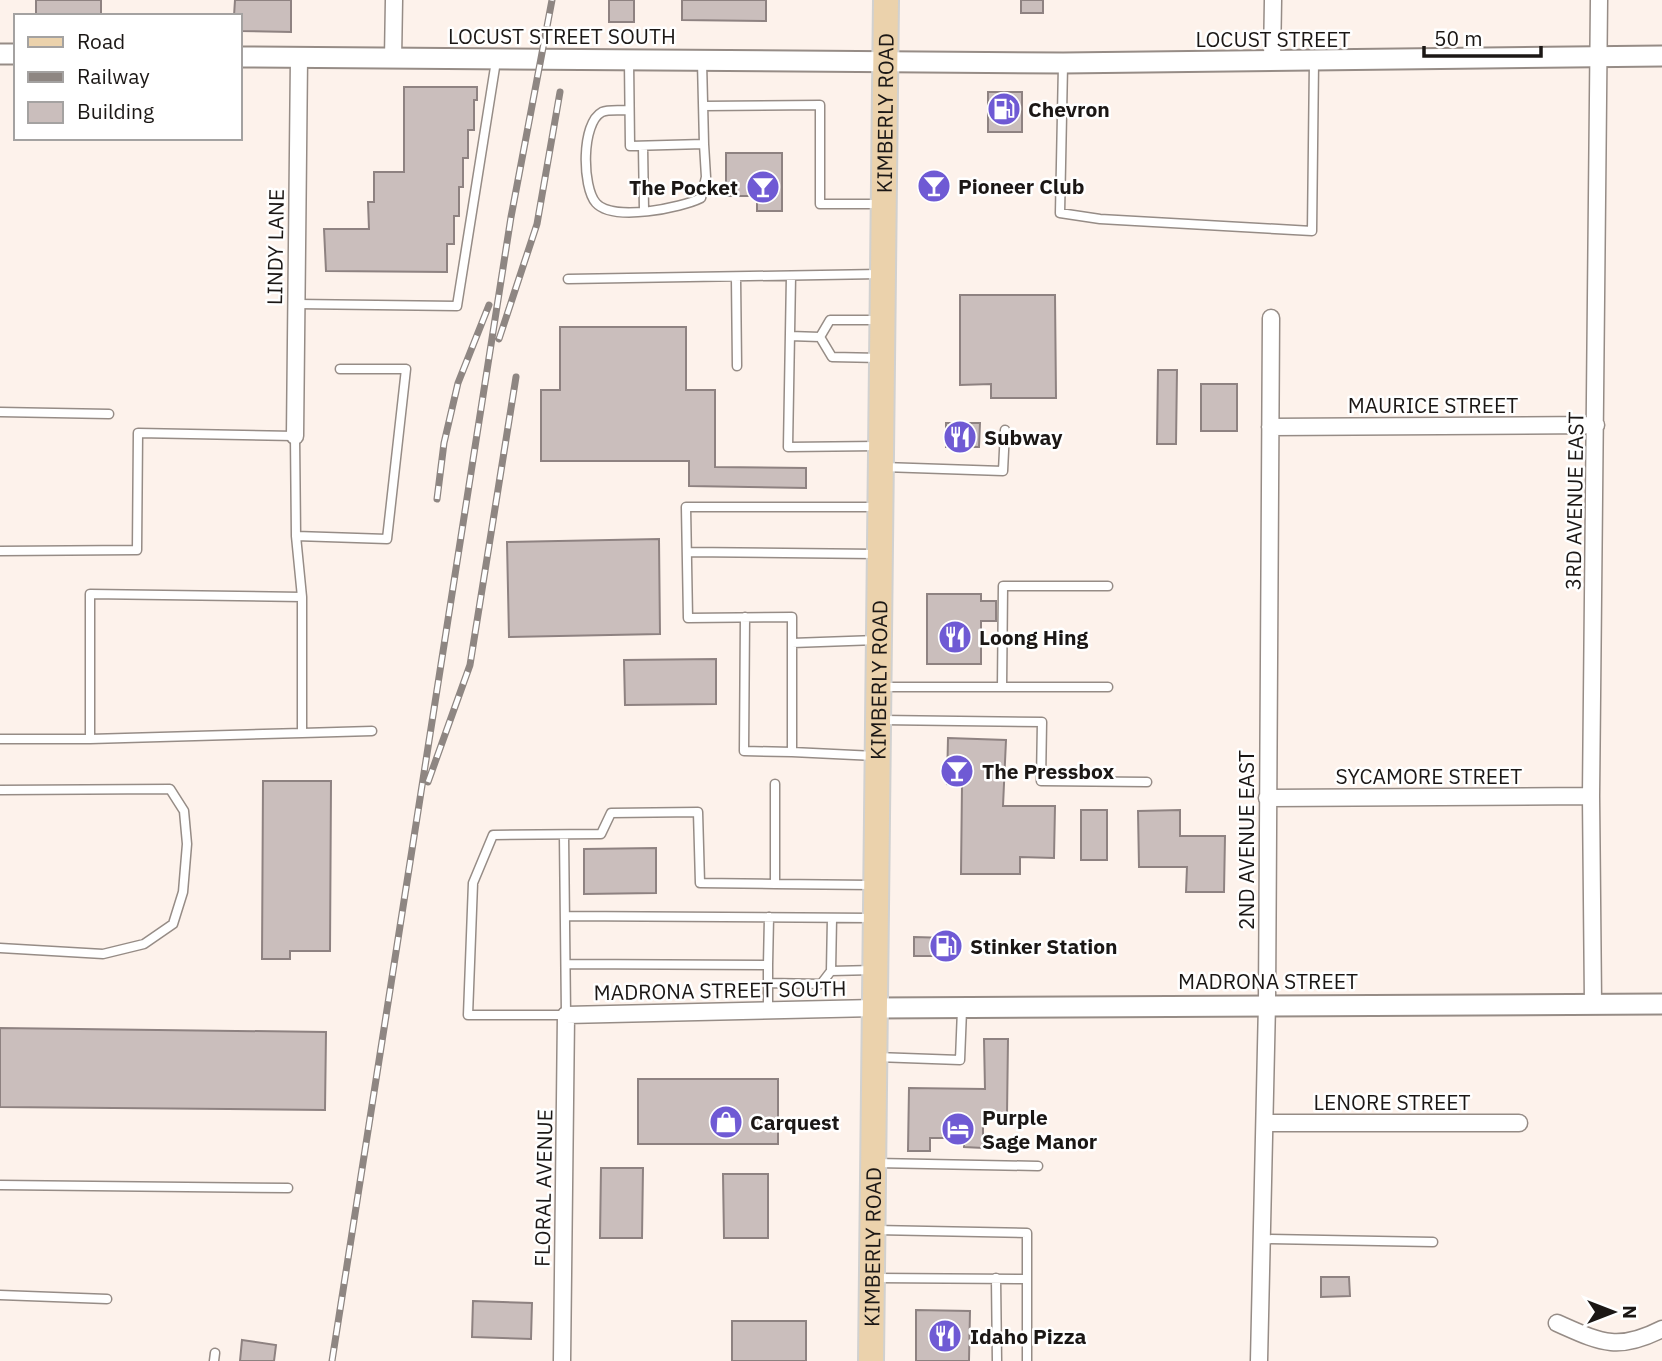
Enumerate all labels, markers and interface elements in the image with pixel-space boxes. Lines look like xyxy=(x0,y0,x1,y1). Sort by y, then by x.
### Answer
legend xyxy=(14,14,242,140)
scale bar xyxy=(1424,14,1541,58)
street label: LOCUST STREET SOUTH xyxy=(448,22,676,50)
text: 50 m xyxy=(1434,24,1483,52)
street label: LOCUST STREET xyxy=(1196,25,1350,53)
text: Road xyxy=(77,27,125,55)
street label: KIMBERLY ROAD xyxy=(870,33,900,193)
text: Railway xyxy=(77,62,150,90)
fuel station icon: Chevron xyxy=(985,90,1023,128)
place label: Chevron xyxy=(1028,95,1110,123)
text: Building xyxy=(77,97,154,125)
bar icon: Pioneer Club xyxy=(915,167,953,205)
bar icon: The Pocket xyxy=(744,168,782,206)
place label: Pioneer Club xyxy=(958,172,1085,200)
place label: The Pocket xyxy=(629,173,738,201)
street label: LINDY LANE xyxy=(260,189,290,305)
street label: MAURICE STREET xyxy=(1348,391,1518,419)
street label: 3RD AVENUE EAST xyxy=(1558,411,1590,591)
restaurant icon: Subway xyxy=(941,418,979,456)
place label: Subway xyxy=(984,423,1063,451)
street label: KIMBERLY ROAD xyxy=(864,600,893,760)
restaurant icon: Loong Hing xyxy=(936,618,974,656)
place label: Loong Hing xyxy=(979,623,1088,651)
street label: 2ND AVENUE EAST xyxy=(1232,750,1260,930)
bar icon: The Pressbox xyxy=(938,752,976,790)
place label: The Pressbox xyxy=(982,757,1115,785)
street label: SYCAMORE STREET xyxy=(1336,762,1522,790)
fuel station icon: Stinker Station xyxy=(927,927,965,965)
place label: Stinker Station xyxy=(970,932,1118,960)
street label: MADRONA STREET xyxy=(1178,967,1358,995)
street label: MADRONA STREET SOUTH xyxy=(593,974,847,1006)
street label: LENORE STREET xyxy=(1314,1088,1471,1116)
shop icon: Carquest xyxy=(707,1103,745,1141)
place label: Purple Sage Manor xyxy=(982,1103,1098,1155)
place label: Carquest xyxy=(750,1108,840,1136)
street label: FLORAL AVENUE xyxy=(528,1109,558,1267)
hotel icon: Purple Sage Manor xyxy=(939,1110,977,1148)
street label: KIMBERLY ROAD xyxy=(857,1167,887,1327)
north arrow xyxy=(1578,1277,1648,1347)
text: N xyxy=(1618,1305,1642,1319)
restaurant icon: Idaho Pizza xyxy=(926,1317,964,1355)
place label: Idaho Pizza xyxy=(970,1322,1087,1350)

